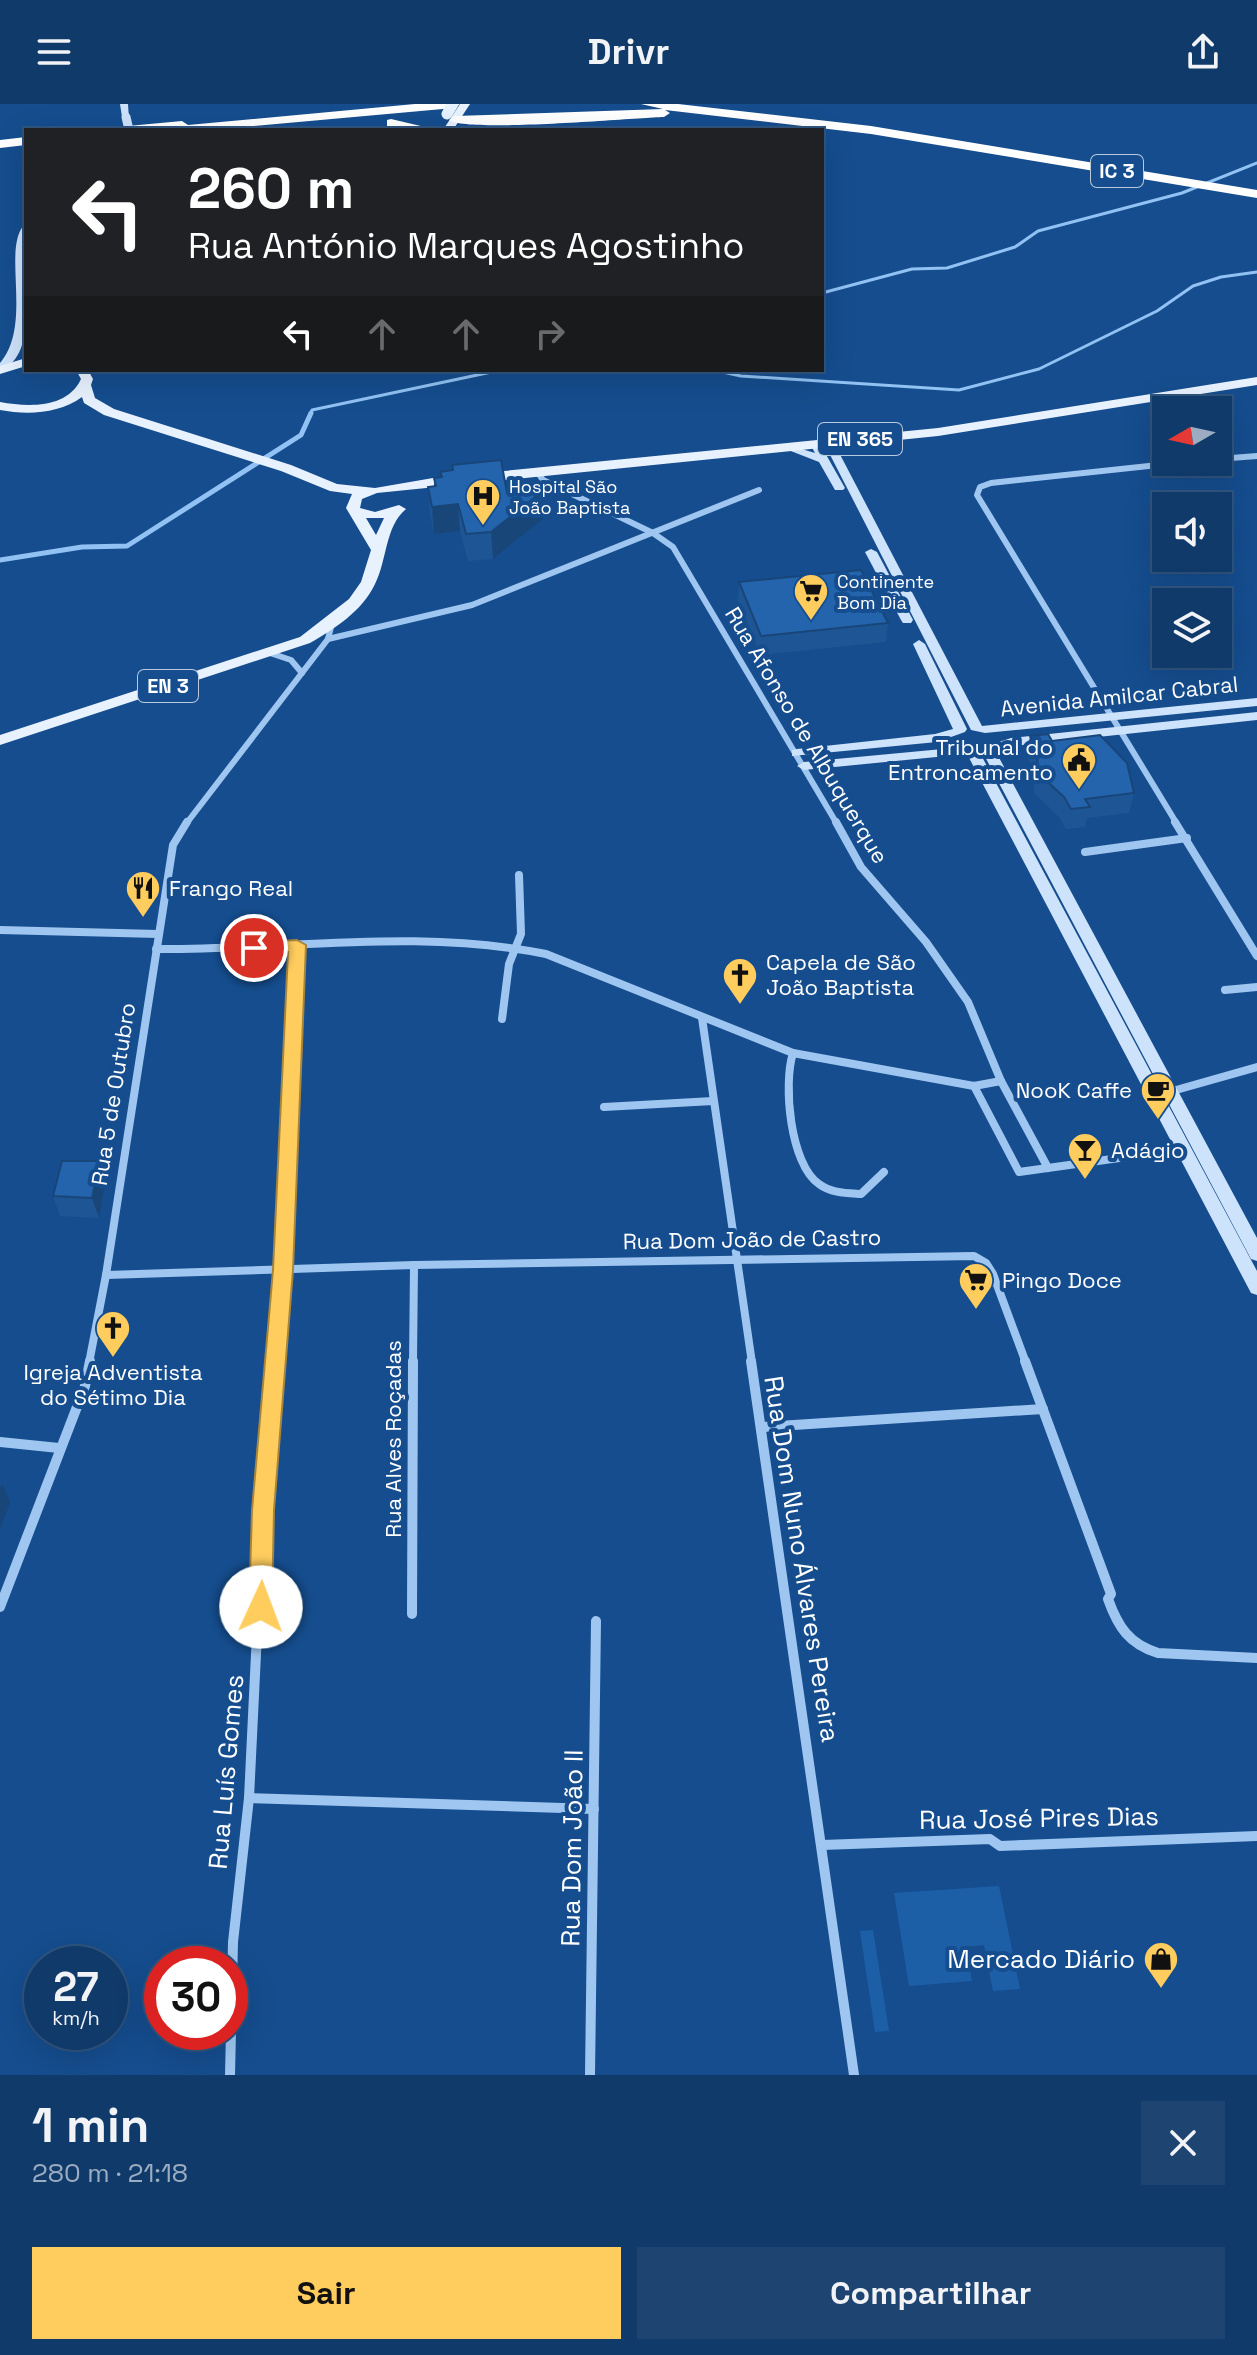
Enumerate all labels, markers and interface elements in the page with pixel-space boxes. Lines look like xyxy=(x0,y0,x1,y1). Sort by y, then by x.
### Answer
text: Drivr xyxy=(588,29,669,75)
icon: menu xyxy=(32,30,76,74)
icon: share xyxy=(1181,30,1225,74)
text: 260 m xyxy=(188,153,354,224)
road number: IC 3 xyxy=(1091,155,1143,187)
icon: left xyxy=(56,160,160,264)
text: Rua António Marques Agostinho xyxy=(188,223,744,269)
icon: left xyxy=(276,312,320,356)
icon: ahead xyxy=(360,312,404,356)
icon: ahead xyxy=(444,312,488,356)
icon: right xyxy=(528,312,572,356)
north arrow xyxy=(1152,396,1232,476)
map controls xyxy=(1152,396,1232,668)
road number: EN 365 xyxy=(818,423,902,455)
place label: Hospital São João Baptista xyxy=(509,475,630,519)
hospital icon: Hospital São João Baptista xyxy=(464,477,502,527)
button: sound xyxy=(1152,492,1232,572)
place label: Continente Bom Dia xyxy=(837,570,934,614)
supermarket icon: Continente Bom Dia xyxy=(792,572,830,622)
button: layers xyxy=(1152,588,1232,668)
street label: Rua Afonso de Albuquerque xyxy=(719,602,895,868)
road number: EN 3 xyxy=(138,670,198,702)
street label: Avenida Amilcar Cabral xyxy=(999,670,1239,722)
place label: Tribunal do Entroncamento xyxy=(888,733,1053,786)
public building icon: Tribunal do Entroncamento xyxy=(1060,741,1098,791)
restaurant icon: Frango Real xyxy=(124,869,162,919)
place label: Frango Real xyxy=(169,874,293,902)
pin xyxy=(220,914,288,982)
icon: arrive xyxy=(232,926,276,970)
place label: Capela de São João Baptista xyxy=(766,948,916,1001)
church icon: Capela de São João Baptista xyxy=(721,956,759,1006)
street label: Rua 5 de Outubro xyxy=(85,1001,141,1187)
cafe icon: NooK Caffe xyxy=(1139,1071,1177,1121)
place label: NooK Caffe xyxy=(1016,1076,1132,1104)
bar icon: Adágio xyxy=(1066,1131,1104,1181)
place label: Adágio xyxy=(1111,1136,1185,1164)
street label: Rua Dom João de Castro xyxy=(622,1223,882,1255)
supermarket icon: Pingo Doce xyxy=(957,1261,995,1311)
place label: Pingo Doce xyxy=(1002,1266,1122,1294)
church icon: Igreja Adventista do Sétimo Dia xyxy=(94,1309,132,1359)
street label: Rua Alves Roçadas xyxy=(379,1340,407,1538)
place label: Igreja Adventista do Sétimo Dia xyxy=(23,1358,203,1411)
street label: Rua Dom Nuno Álvares Pereira xyxy=(756,1373,848,1745)
position arrow xyxy=(219,1565,303,1649)
street label: Rua Luís Gomes xyxy=(201,1673,251,1871)
street label: Rua Dom João II xyxy=(553,1749,591,1947)
street label: Rua José Pires Dias xyxy=(919,1799,1159,1837)
shop icon: Mercado Diário xyxy=(1142,1940,1180,1990)
place label: Mercado Diário xyxy=(947,1942,1135,1976)
speed limit sign: 30 xyxy=(144,1946,248,2050)
text: 27 xyxy=(53,1962,99,2013)
text: km/h xyxy=(52,2005,100,2031)
text: 1 min xyxy=(32,2095,149,2156)
button: close xyxy=(1141,2101,1225,2185)
text: 280 m · 21:18 xyxy=(32,2156,188,2190)
button: Sair xyxy=(32,2247,621,2339)
button: Compartilhar xyxy=(637,2247,1225,2339)

